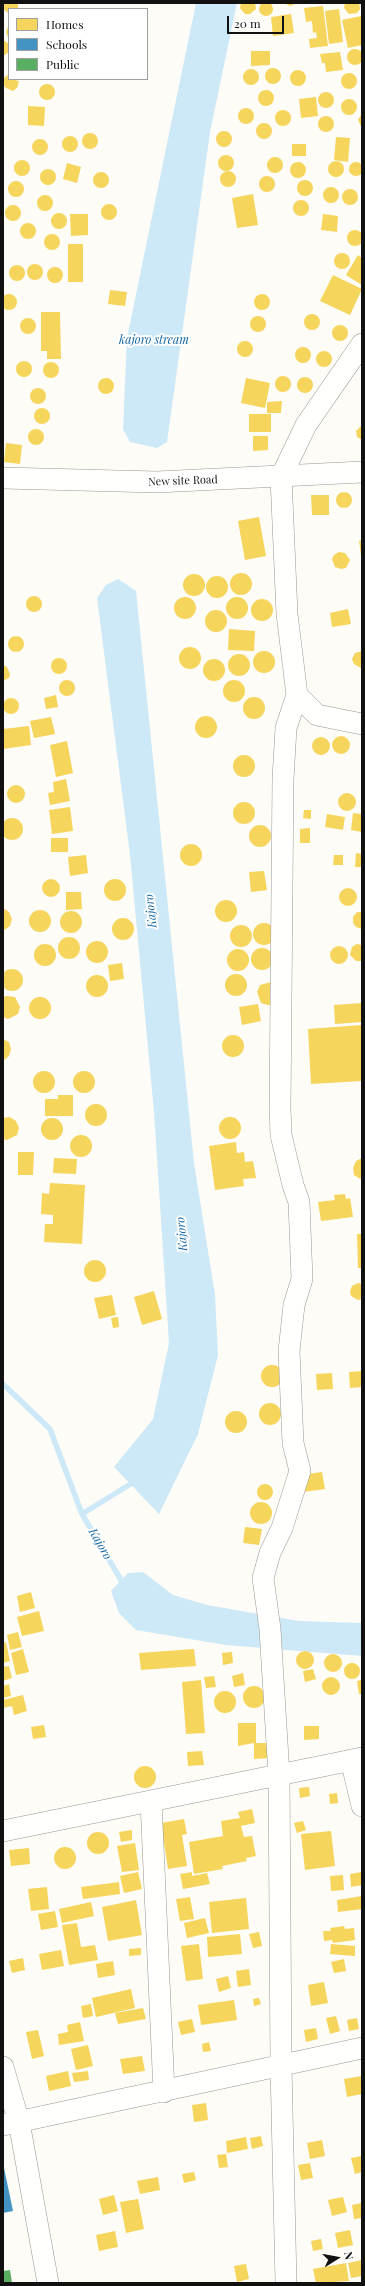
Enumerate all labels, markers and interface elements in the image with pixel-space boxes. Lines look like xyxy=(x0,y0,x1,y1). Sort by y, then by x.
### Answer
legend xyxy=(8,8,148,80)
scale bar xyxy=(229,8,286,34)
text: 20 m xyxy=(234,15,261,31)
text: Homes xyxy=(46,16,84,32)
text: Schools xyxy=(46,36,87,52)
text: Public xyxy=(46,56,79,72)
water label: kajoro stream xyxy=(119,333,189,347)
street label: New site Road xyxy=(148,473,218,489)
water label: Kajoro xyxy=(142,893,160,929)
water label: Kajoro xyxy=(173,1216,191,1252)
water label: Kajoro xyxy=(85,1526,115,1562)
north arrow xyxy=(317,2238,357,2278)
text: N xyxy=(341,2250,357,2261)

